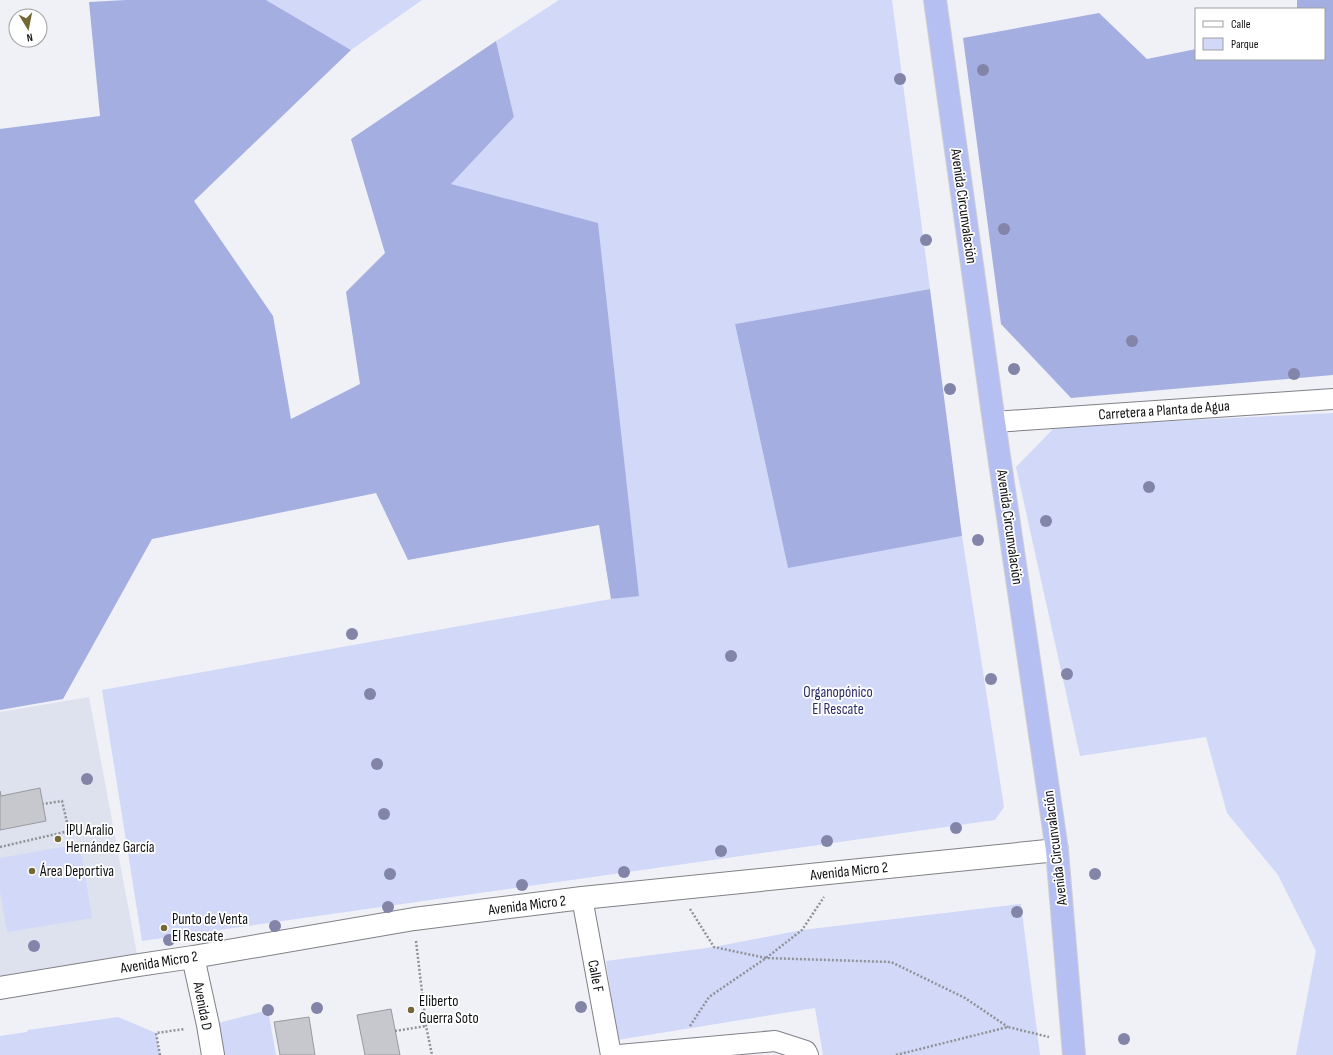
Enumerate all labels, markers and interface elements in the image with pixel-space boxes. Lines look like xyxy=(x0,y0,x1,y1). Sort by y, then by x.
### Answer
north arrow xyxy=(8,8,48,48)
legend xyxy=(1195,8,1325,60)
text: Calle xyxy=(1231,17,1251,32)
text: N xyxy=(26,30,34,44)
text: Parque xyxy=(1231,37,1259,52)
street label: Avenida Circunvalación xyxy=(946,146,981,265)
street label: Carretera a Planta de Agua xyxy=(1098,396,1230,425)
street label: Avenida Circunvalación xyxy=(992,467,1027,586)
park label: Organopónico El Rescate xyxy=(803,683,873,719)
street label: Avenida Circunvalación xyxy=(1039,789,1072,908)
place label: IPU Aralio Hernández García xyxy=(66,821,155,857)
marker: IPU Aralio Hernández García xyxy=(53,834,63,844)
street label: Avenida Micro 2 xyxy=(808,858,889,885)
place label: Área Deportiva xyxy=(39,862,114,881)
marker: Área Deportiva xyxy=(27,866,37,876)
street label: Avenida Micro 2 xyxy=(486,891,567,920)
place label: Punto de Venta El Rescate xyxy=(172,910,248,946)
marker: Punto de Venta El Rescate xyxy=(159,923,169,933)
street label: Avenida Micro 2 xyxy=(118,947,199,978)
street label: Calle F xyxy=(583,958,608,994)
street label: Avenida D xyxy=(188,979,217,1032)
place label: Eliberto Guerra Soto xyxy=(419,992,479,1028)
marker: Eliberto Guerra Soto xyxy=(406,1005,416,1015)

